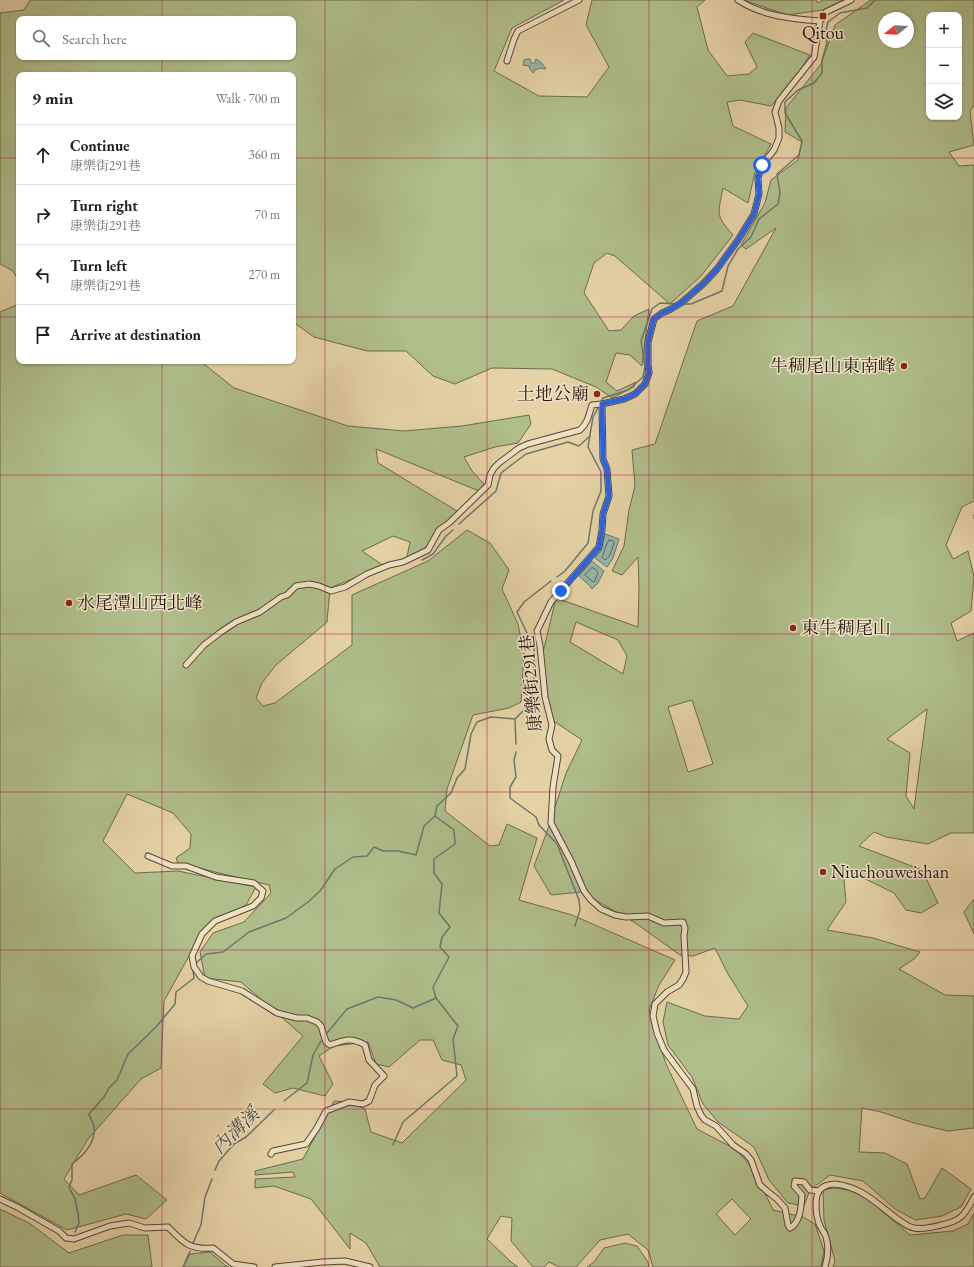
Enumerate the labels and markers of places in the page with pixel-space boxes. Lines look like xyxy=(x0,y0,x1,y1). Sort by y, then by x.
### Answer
marker: Qitou xyxy=(818,11,828,21)
place label: Qitou xyxy=(802,21,845,44)
place label: 牛稠尾山東南峰 xyxy=(770,354,896,377)
marker: 牛稠尾山東南峰 xyxy=(899,361,909,371)
place label: 土地公廟 xyxy=(517,382,589,405)
marker: 土地公廟 xyxy=(592,389,602,399)
place label: 水尾潭山西北峰 xyxy=(77,591,203,614)
marker: 水尾潭山西北峰 xyxy=(64,598,74,608)
place label: 東牛稠尾山 xyxy=(801,616,891,639)
marker: 東牛稠尾山 xyxy=(788,623,798,633)
place label: Niuchouweishan xyxy=(831,860,950,883)
marker: Niuchouweishan xyxy=(818,867,828,877)

